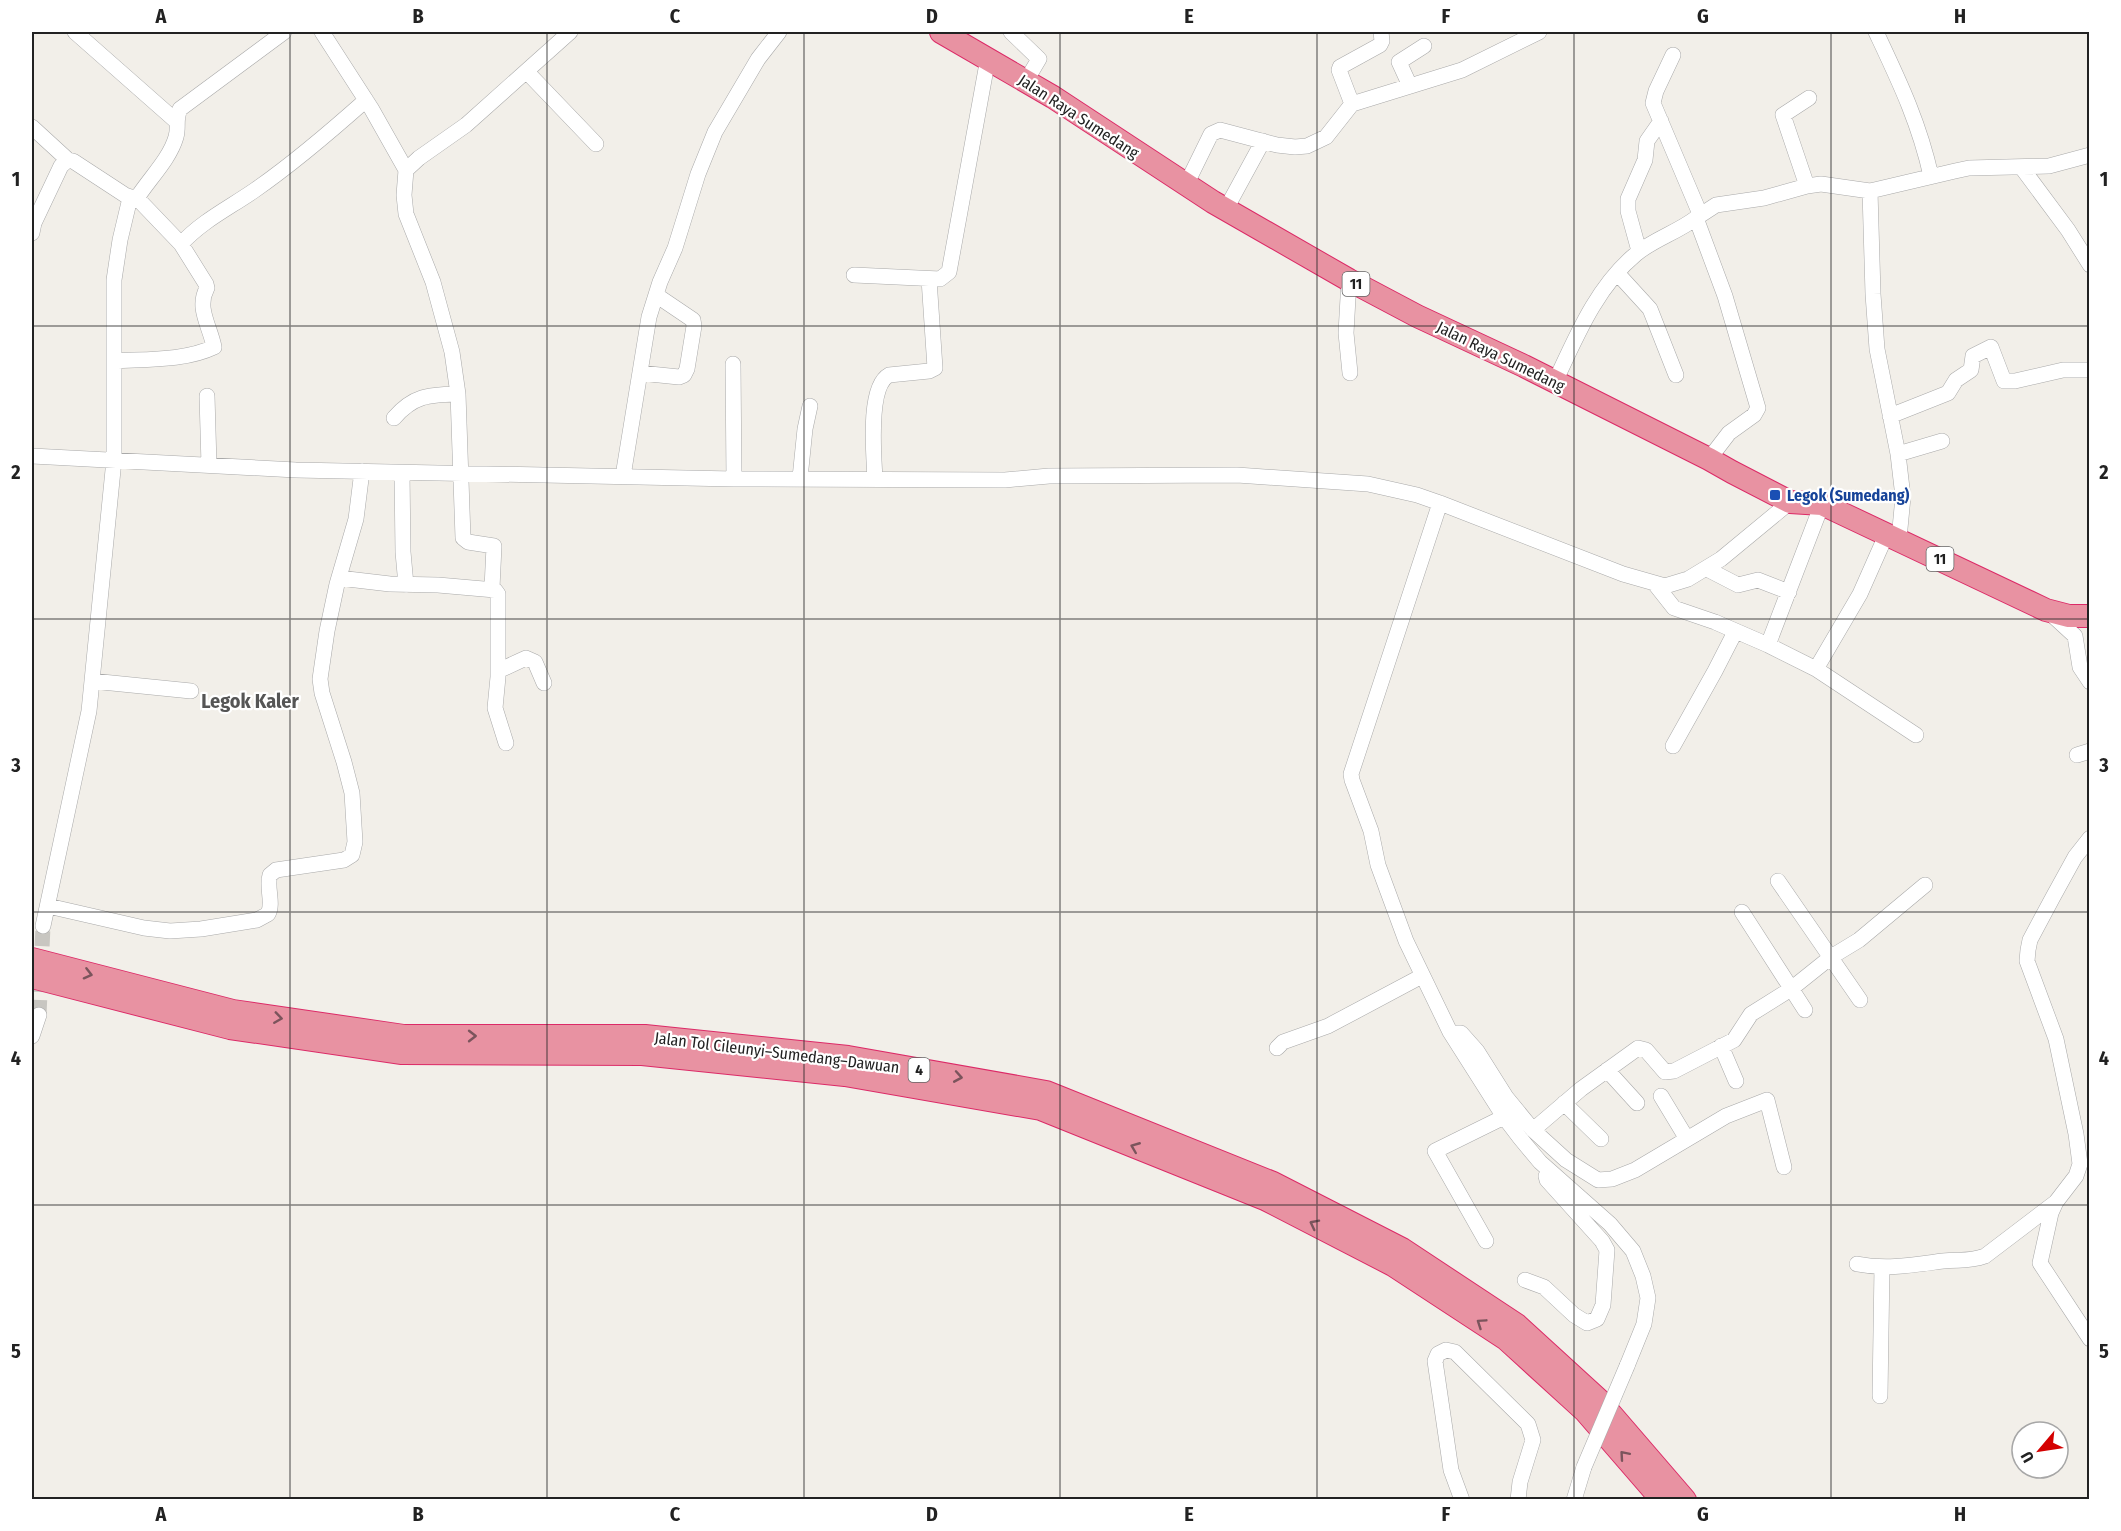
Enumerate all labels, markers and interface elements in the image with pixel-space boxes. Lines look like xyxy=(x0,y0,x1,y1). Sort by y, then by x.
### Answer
text: A xyxy=(155,4,168,28)
text: B xyxy=(412,4,424,28)
text: C xyxy=(670,4,681,28)
text: D xyxy=(926,4,938,28)
text: E xyxy=(1184,4,1194,28)
text: F xyxy=(1442,4,1451,28)
text: G xyxy=(1697,4,1709,28)
text: H xyxy=(1954,4,1966,28)
street label: Jalan Raya Sumedang xyxy=(1015,70,1143,163)
text: 1 xyxy=(12,167,20,191)
text: 1 xyxy=(2100,167,2108,191)
road number: 11 xyxy=(1342,272,1370,296)
street label: Jalan Raya Sumedang xyxy=(1434,317,1568,396)
text: 2 xyxy=(10,460,21,484)
text: 2 xyxy=(2098,460,2109,484)
place label: Legok (Sumedang) xyxy=(1787,486,1910,505)
marker: Legok (Sumedang) xyxy=(1768,488,1782,502)
road number: 11 xyxy=(1926,547,1954,571)
district label: Legok Kaler xyxy=(201,689,299,713)
text: 3 xyxy=(10,753,21,777)
text: 3 xyxy=(2098,753,2109,777)
one-way arrow xyxy=(83,967,93,980)
one-way arrow xyxy=(273,1011,283,1023)
street label: Jalan Tol Cileunyi–Sumedang–Dawuan xyxy=(653,1028,900,1077)
one-way arrow xyxy=(467,1030,476,1042)
text: 4 xyxy=(11,1046,21,1070)
text: 4 xyxy=(2099,1046,2109,1070)
road number: 4 xyxy=(908,1058,930,1082)
one-way arrow xyxy=(953,1070,962,1082)
one-way arrow xyxy=(1130,1142,1141,1154)
one-way arrow xyxy=(1309,1219,1320,1231)
one-way arrow xyxy=(1477,1319,1488,1330)
text: 5 xyxy=(11,1339,21,1363)
text: 5 xyxy=(2099,1339,2109,1363)
north arrow xyxy=(2010,1420,2070,1480)
text: U xyxy=(2017,1448,2038,1466)
one-way arrow xyxy=(1620,1451,1631,1462)
text: A xyxy=(155,1502,168,1526)
text: B xyxy=(412,1502,424,1526)
text: C xyxy=(670,1502,681,1526)
text: D xyxy=(926,1502,938,1526)
text: E xyxy=(1184,1502,1194,1526)
text: F xyxy=(1442,1502,1451,1526)
text: G xyxy=(1697,1502,1709,1526)
text: H xyxy=(1954,1502,1966,1526)

